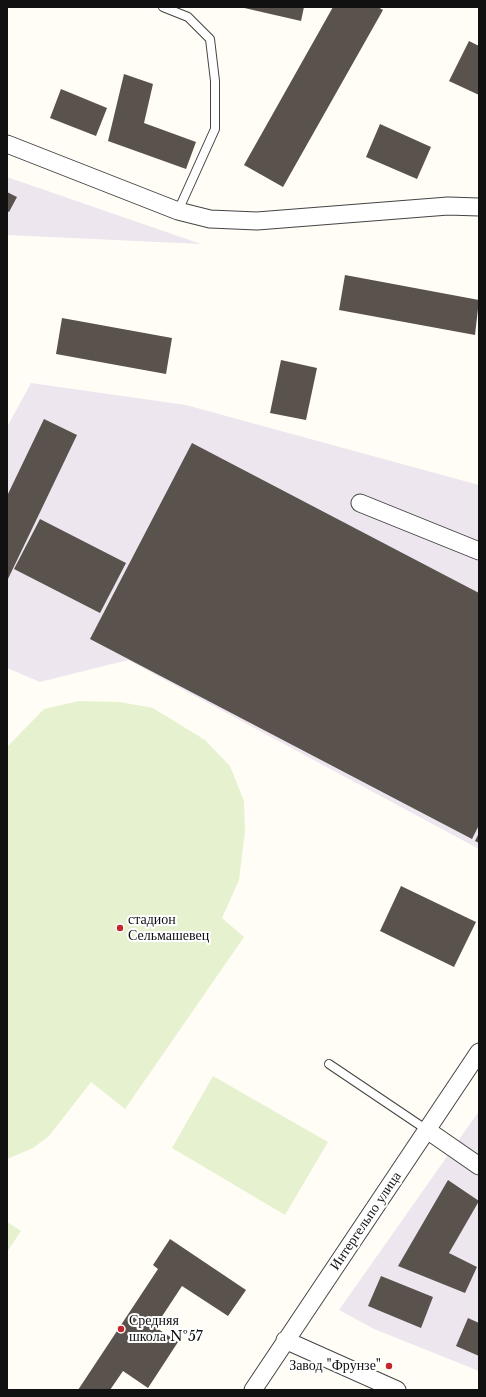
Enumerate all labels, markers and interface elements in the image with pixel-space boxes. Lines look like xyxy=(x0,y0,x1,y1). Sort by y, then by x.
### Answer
place label: стадион Сельмашевец xyxy=(128,912,209,944)
marker: стадион Сельмашевец xyxy=(115,923,125,933)
street label: Интергельпо улица xyxy=(327,1169,405,1273)
place label: Средняя школа №57 xyxy=(129,1313,203,1346)
marker: Средняя школа №57 xyxy=(116,1324,126,1334)
place label: Завод "Фрунзе" xyxy=(289,1358,381,1374)
marker: Завод "Фрунзе" xyxy=(384,1361,394,1371)

